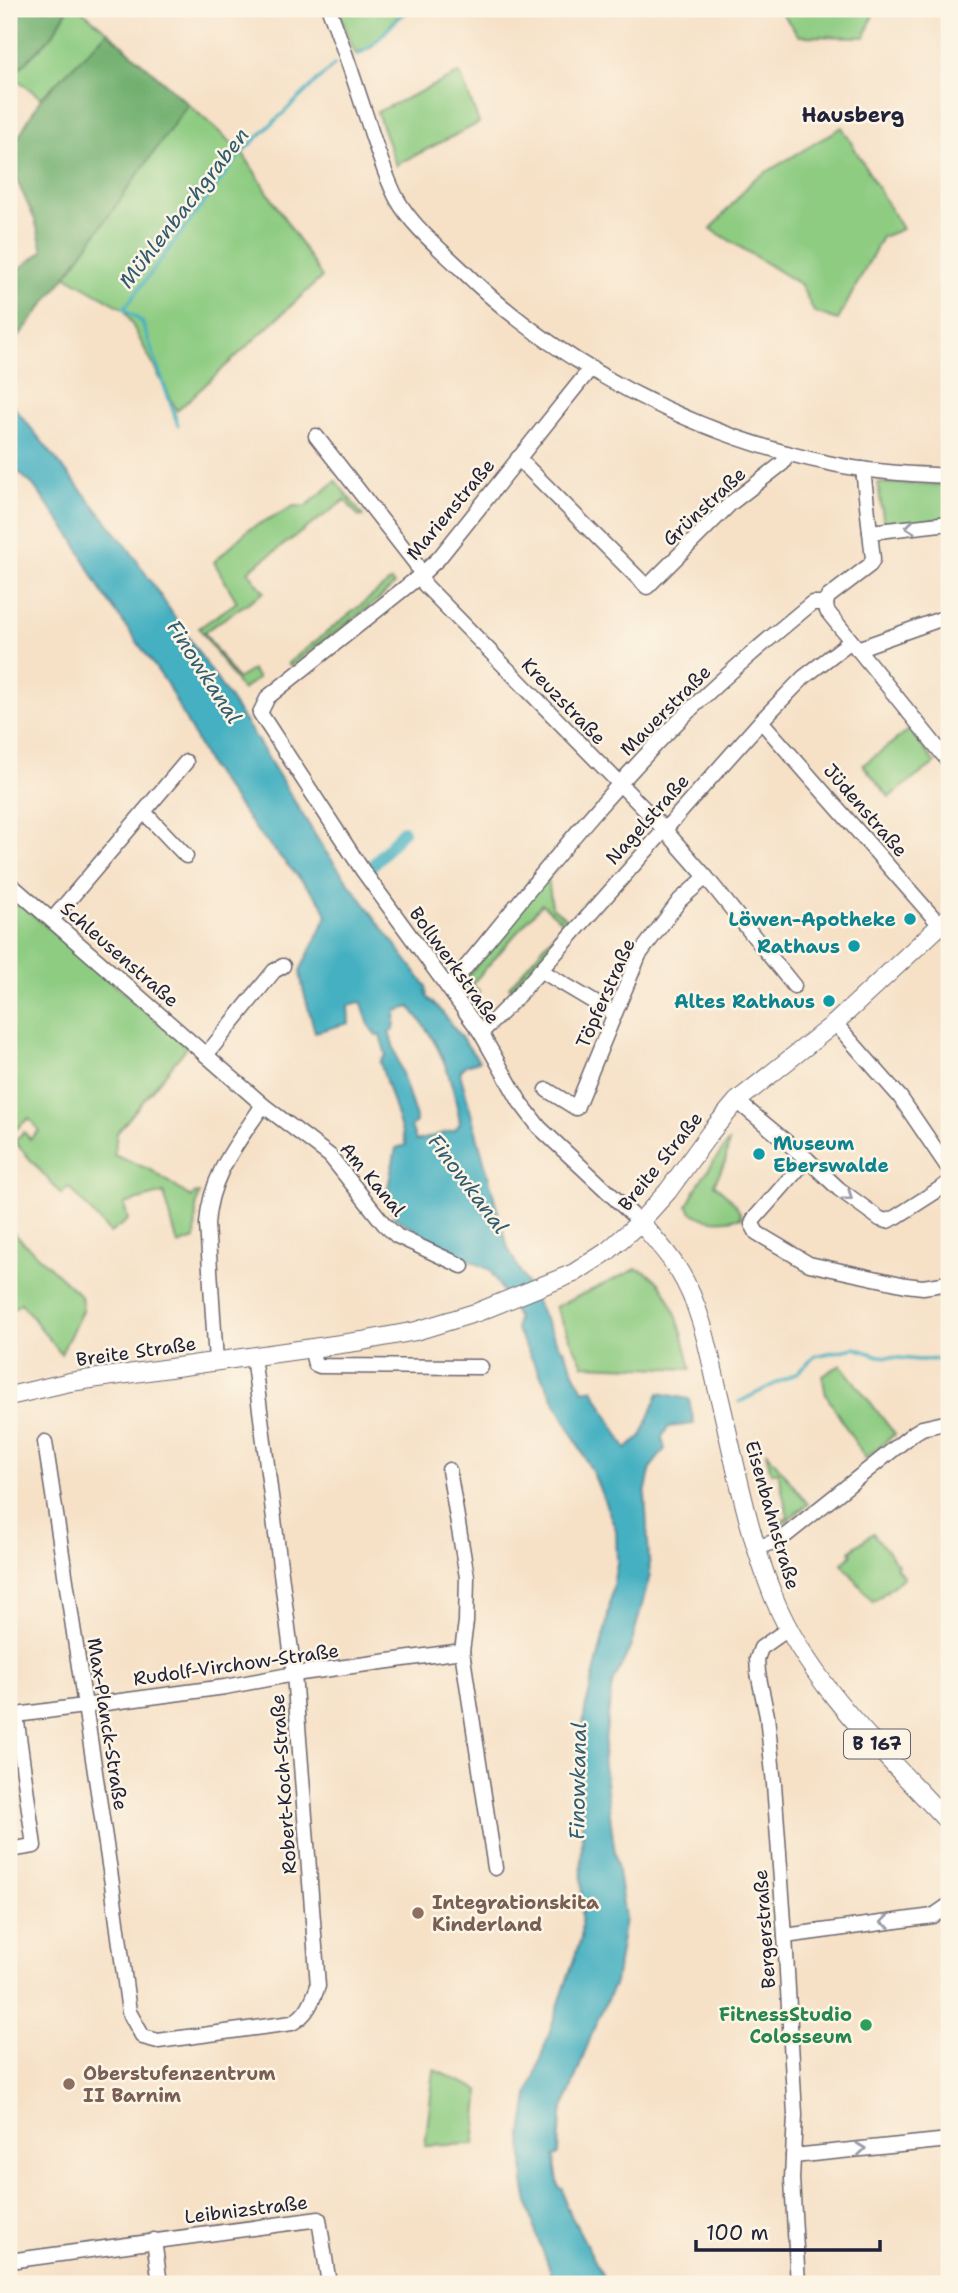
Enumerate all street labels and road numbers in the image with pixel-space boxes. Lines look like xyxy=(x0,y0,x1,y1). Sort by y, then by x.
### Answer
street label: Marienstraße xyxy=(401,453,500,565)
street label: Grünstraße xyxy=(657,461,751,551)
street label: Kreuzstraße xyxy=(516,653,611,750)
street label: Mauerstraße xyxy=(614,659,716,761)
street label: Jüdenstraße xyxy=(818,758,913,862)
street label: Nagelstraße xyxy=(600,769,695,870)
street label: Schleusenstraße xyxy=(55,896,184,1013)
street label: Bollwerkstraße xyxy=(404,902,506,1029)
street label: Töpferstraße xyxy=(570,934,641,1052)
street label: Breite Straße xyxy=(613,1106,708,1216)
street label: Am Kanal xyxy=(334,1137,411,1222)
street label: Breite Straße xyxy=(74,1331,198,1372)
street label: Eisenbahnstraße xyxy=(739,1438,806,1593)
street label: Max-Planck-Straße xyxy=(82,1636,133,1812)
street label: Rudolf-Virchow-Straße xyxy=(132,1638,341,1691)
street label: Robert-Koch-Straße xyxy=(265,1693,302,1875)
road number: B 167 xyxy=(844,1730,910,1758)
street label: Bergerstraße xyxy=(748,1868,781,1989)
street label: Leibnizstraße xyxy=(183,2190,309,2229)

